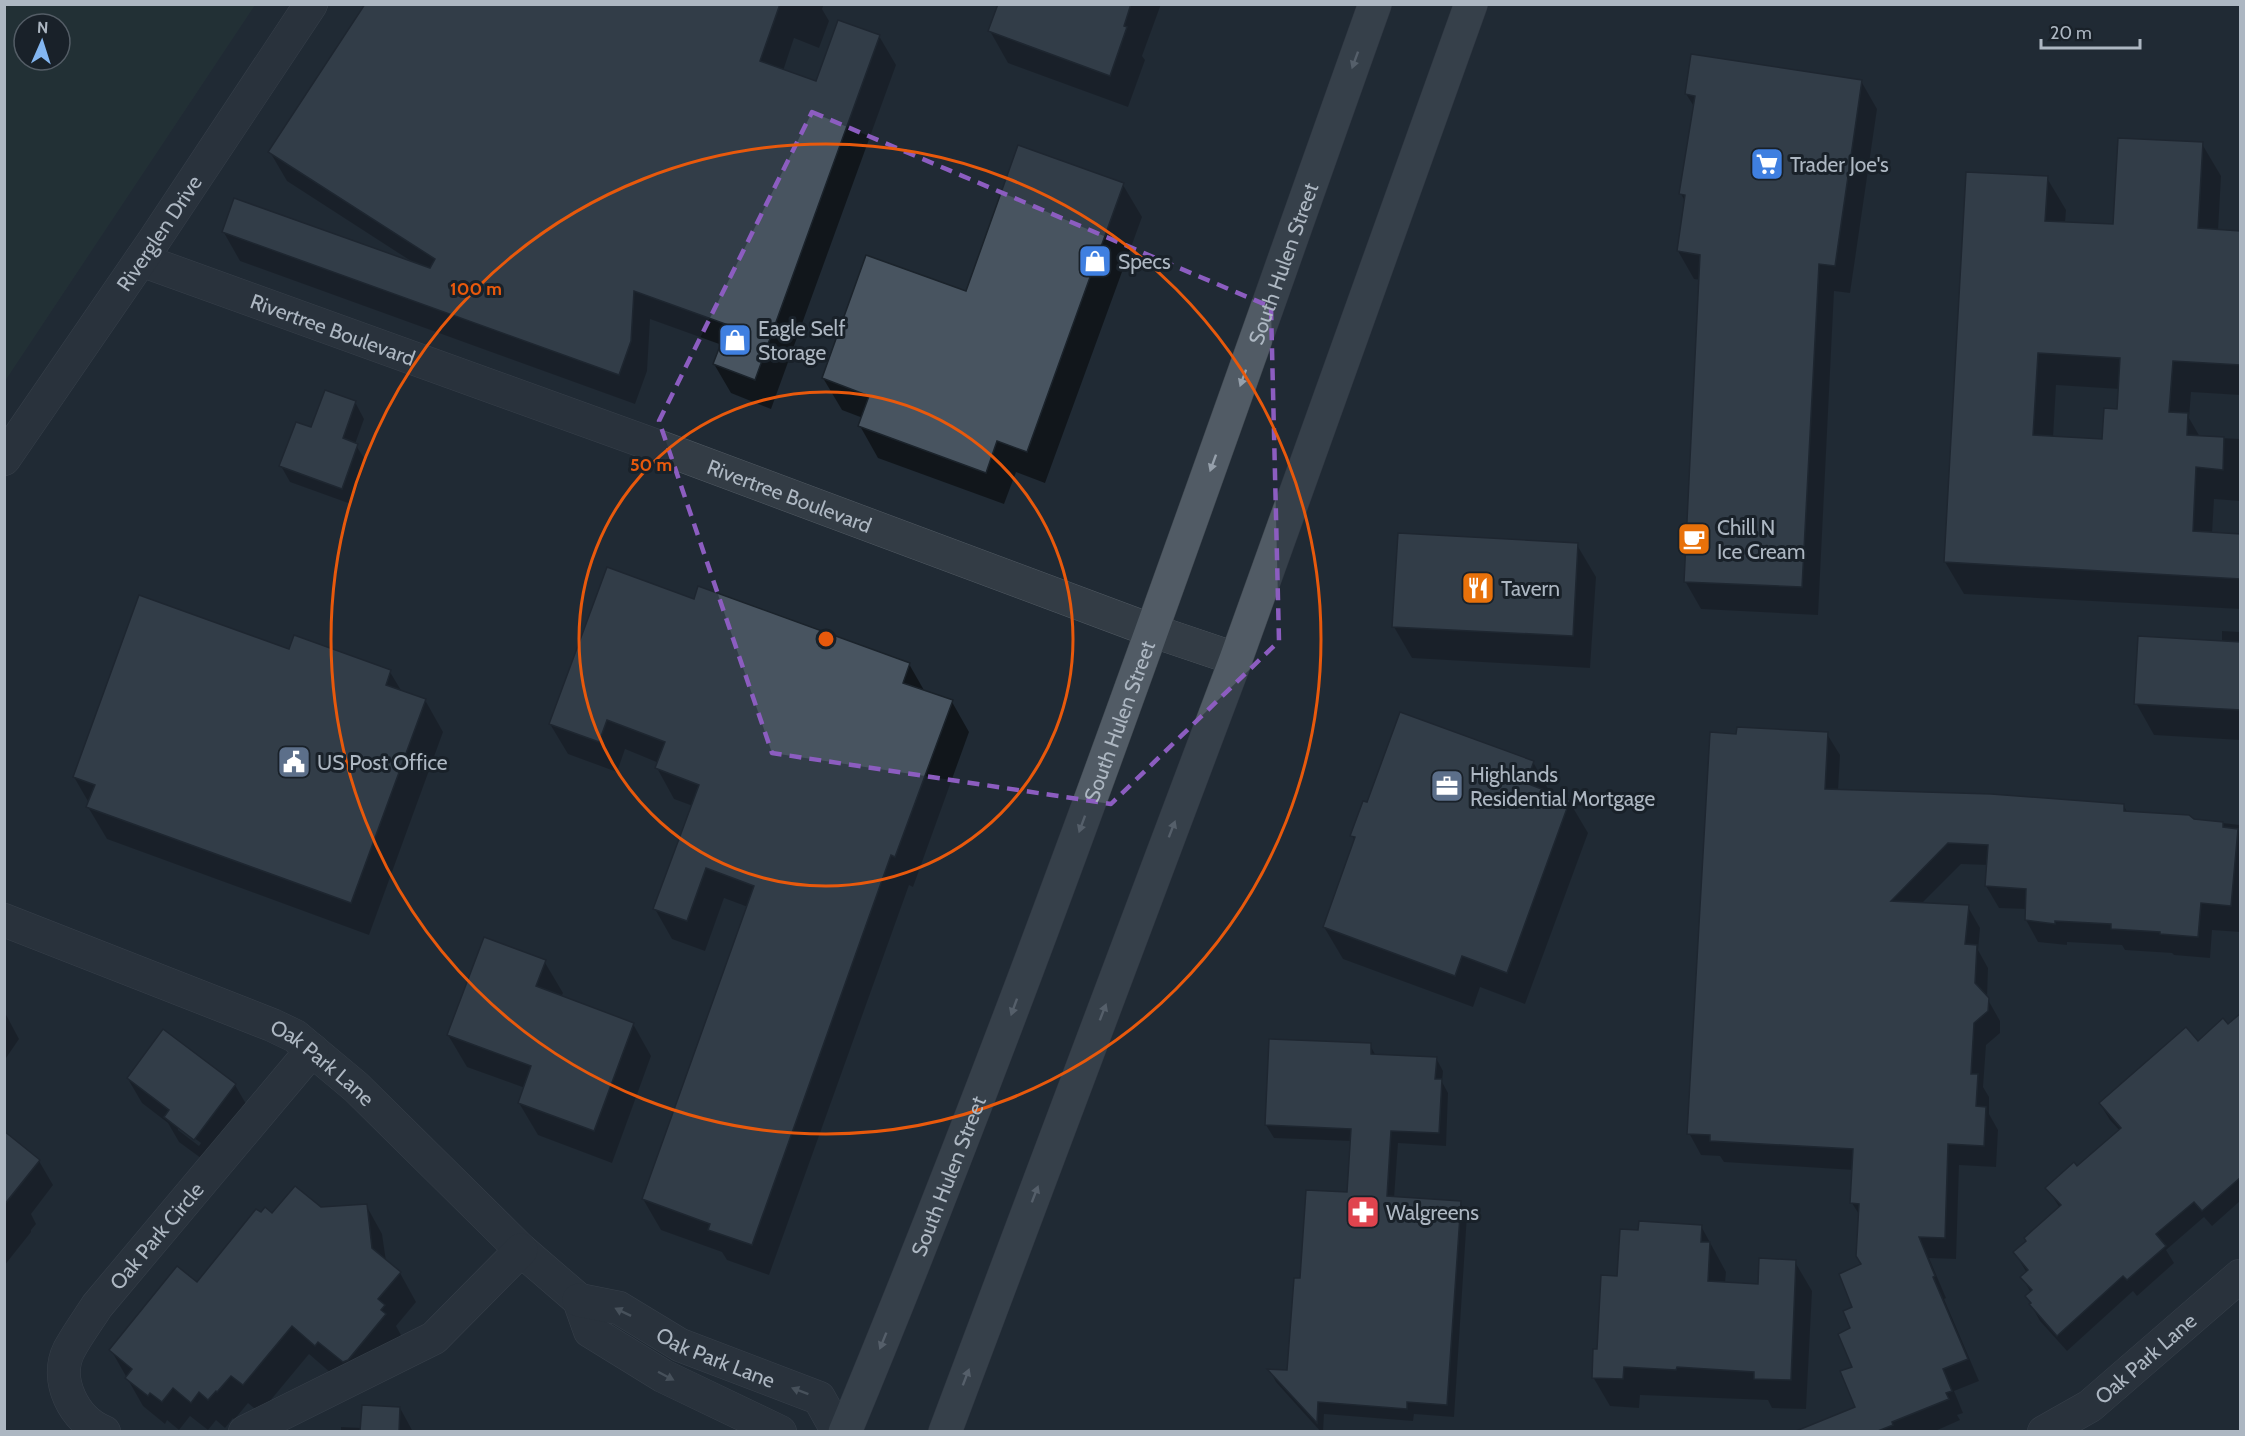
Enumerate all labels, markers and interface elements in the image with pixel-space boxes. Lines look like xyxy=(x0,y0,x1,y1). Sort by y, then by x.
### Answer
north arrow xyxy=(12,12,72,72)
scale bar xyxy=(2041,12,2140,50)
text: N xyxy=(37,18,49,37)
text: 20 m xyxy=(2050,22,2092,44)
one-way arrow xyxy=(1350,51,1360,69)
supermarket icon: Trader Joe's xyxy=(1749,146,1785,182)
place label: Trader Joe's xyxy=(1790,152,1889,177)
street label: Riverglen Drive xyxy=(111,170,207,295)
street label: South Hulen Street xyxy=(1243,179,1323,348)
shop icon: Specs xyxy=(1077,243,1113,279)
place label: Specs xyxy=(1118,249,1171,274)
text: 100 m xyxy=(450,278,502,300)
street label: Rivertree Boulevard xyxy=(247,288,419,370)
place label: Eagle Self Storage xyxy=(758,316,845,365)
shop icon: Eagle Self Storage xyxy=(717,322,753,358)
one-way arrow xyxy=(1238,369,1248,387)
street label: Rivertree Boulevard xyxy=(704,453,875,537)
text: 50 m xyxy=(630,454,672,476)
one-way arrow xyxy=(1207,454,1217,472)
place label: Chill N Ice Cream xyxy=(1717,515,1805,564)
cafe icon: Chill N Ice Cream xyxy=(1676,521,1712,557)
restaurant icon: Tavern xyxy=(1460,570,1496,606)
place label: Tavern xyxy=(1501,576,1560,601)
centre of rings xyxy=(816,629,836,649)
street label: South Hulen Street xyxy=(1078,637,1160,805)
public building icon: US Post Office xyxy=(276,744,312,780)
place label: US Post Office xyxy=(317,750,448,775)
place label: Highlands Residential Mortgage xyxy=(1470,762,1655,811)
office icon: Highlands Residential Mortgage xyxy=(1429,768,1465,804)
one-way arrow xyxy=(1076,815,1086,833)
one-way arrow xyxy=(1168,820,1177,838)
one-way arrow xyxy=(1009,998,1019,1016)
one-way arrow xyxy=(1099,1003,1109,1021)
street label: Oak Park Lane xyxy=(267,1014,380,1111)
street label: South Hulen Street xyxy=(905,1092,991,1260)
street label: Oak Park Circle xyxy=(104,1177,208,1294)
one-way arrow xyxy=(1030,1185,1040,1203)
pharmacy icon: Walgreens xyxy=(1345,1194,1381,1230)
place label: Walgreens xyxy=(1386,1200,1479,1225)
one-way arrow xyxy=(614,1307,632,1317)
street label: Oak Park Lane xyxy=(2089,1307,2201,1409)
street label: Oak Park Lane xyxy=(652,1321,779,1393)
one-way arrow xyxy=(878,1332,887,1350)
one-way arrow xyxy=(962,1368,971,1386)
one-way arrow xyxy=(657,1371,675,1381)
one-way arrow xyxy=(791,1385,809,1395)

